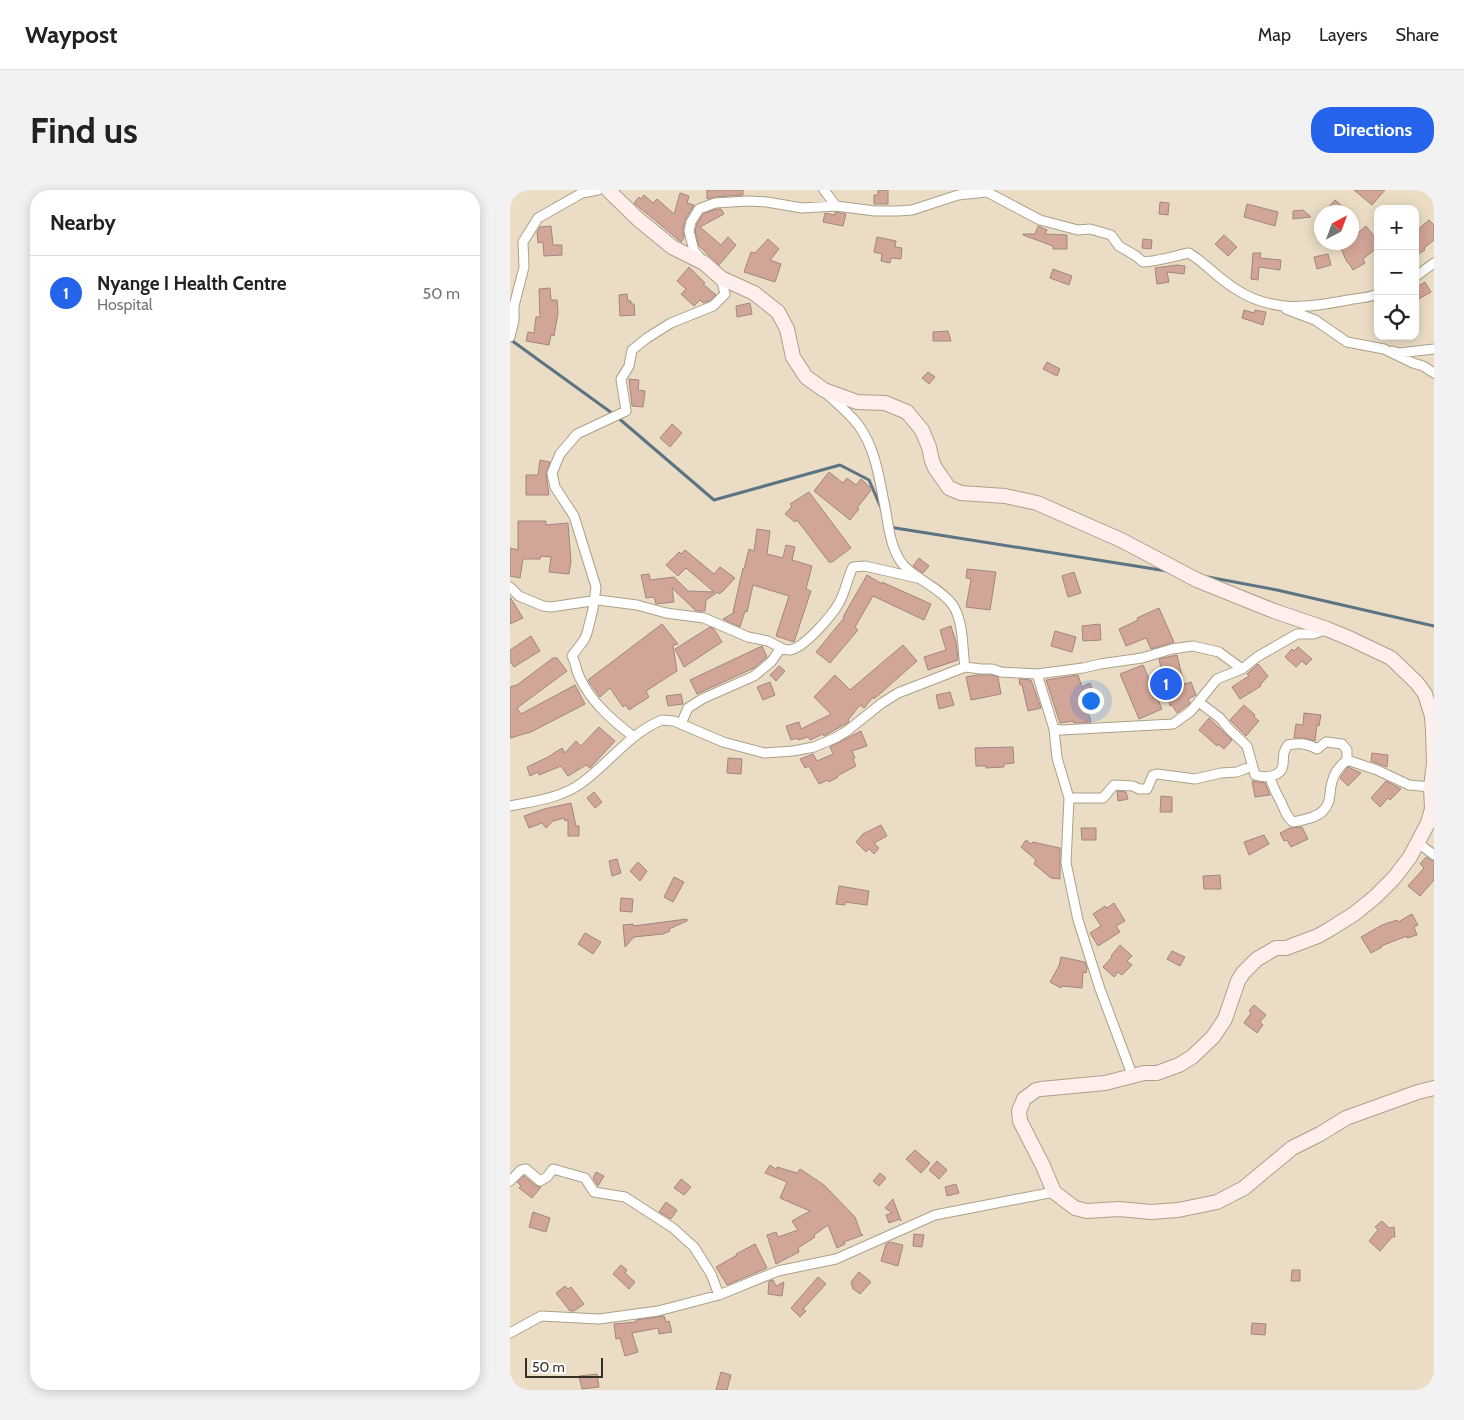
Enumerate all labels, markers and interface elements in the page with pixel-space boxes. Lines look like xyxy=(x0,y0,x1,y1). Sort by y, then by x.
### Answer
text: Waypost xyxy=(25,20,117,49)
text: Map xyxy=(1258,24,1291,46)
text: Layers xyxy=(1319,24,1368,46)
text: Share xyxy=(1396,24,1439,46)
button: Directions xyxy=(1311,107,1434,153)
text: Find us xyxy=(30,109,138,152)
north arrow xyxy=(1314,205,1359,250)
map controls xyxy=(1374,205,1419,340)
button: + xyxy=(1374,205,1419,250)
text: Nearby xyxy=(50,210,116,235)
button: − xyxy=(1374,250,1419,295)
text: Nyange I Health Centre xyxy=(97,272,286,295)
text: 1 xyxy=(63,284,69,303)
text: 50 m xyxy=(423,284,460,303)
text: Hospital xyxy=(97,295,153,314)
button: locate xyxy=(1374,295,1419,340)
pin: 1 xyxy=(1150,665,1182,703)
your location xyxy=(1078,688,1104,714)
scale bar xyxy=(525,1355,602,1378)
text: 50 m xyxy=(532,1358,565,1376)

